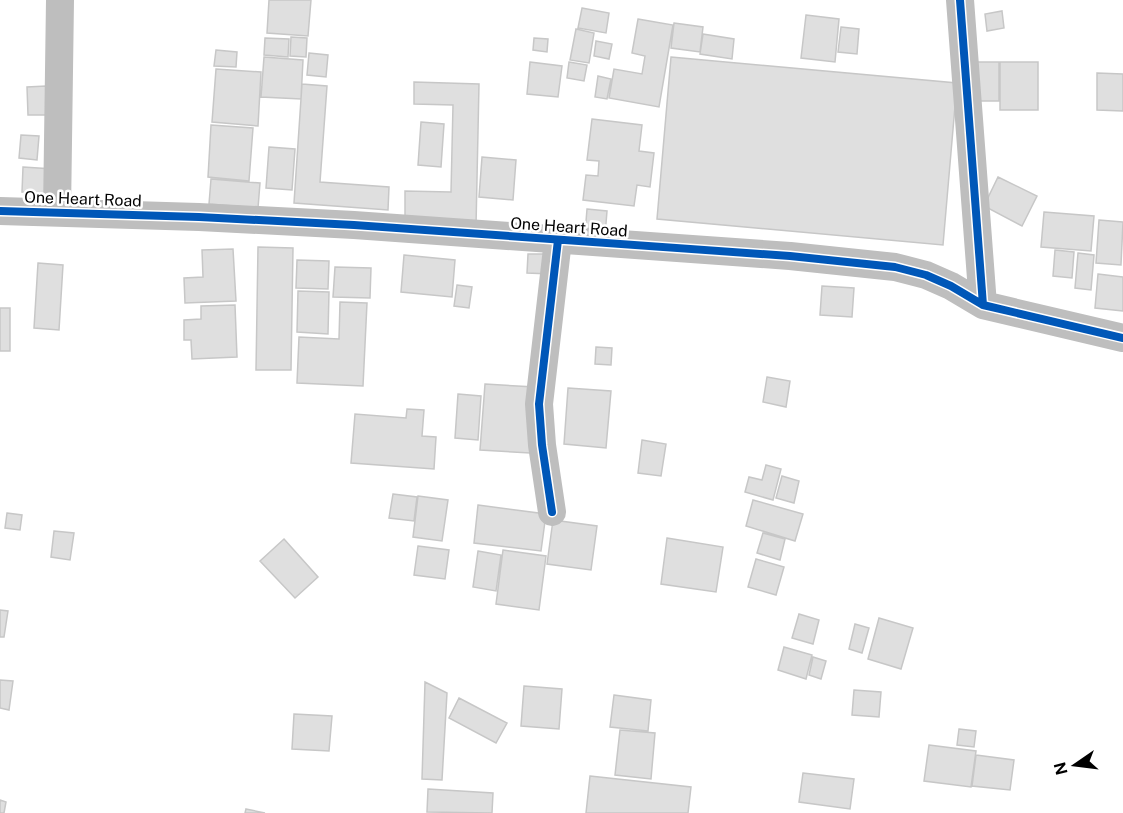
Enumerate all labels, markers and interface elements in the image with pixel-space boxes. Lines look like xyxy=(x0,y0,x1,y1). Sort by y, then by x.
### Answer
street label: One Heart Road xyxy=(24,187,142,211)
street label: One Heart Road xyxy=(510,213,628,241)
north arrow xyxy=(1045,735,1105,795)
text: N xyxy=(1050,760,1072,777)

